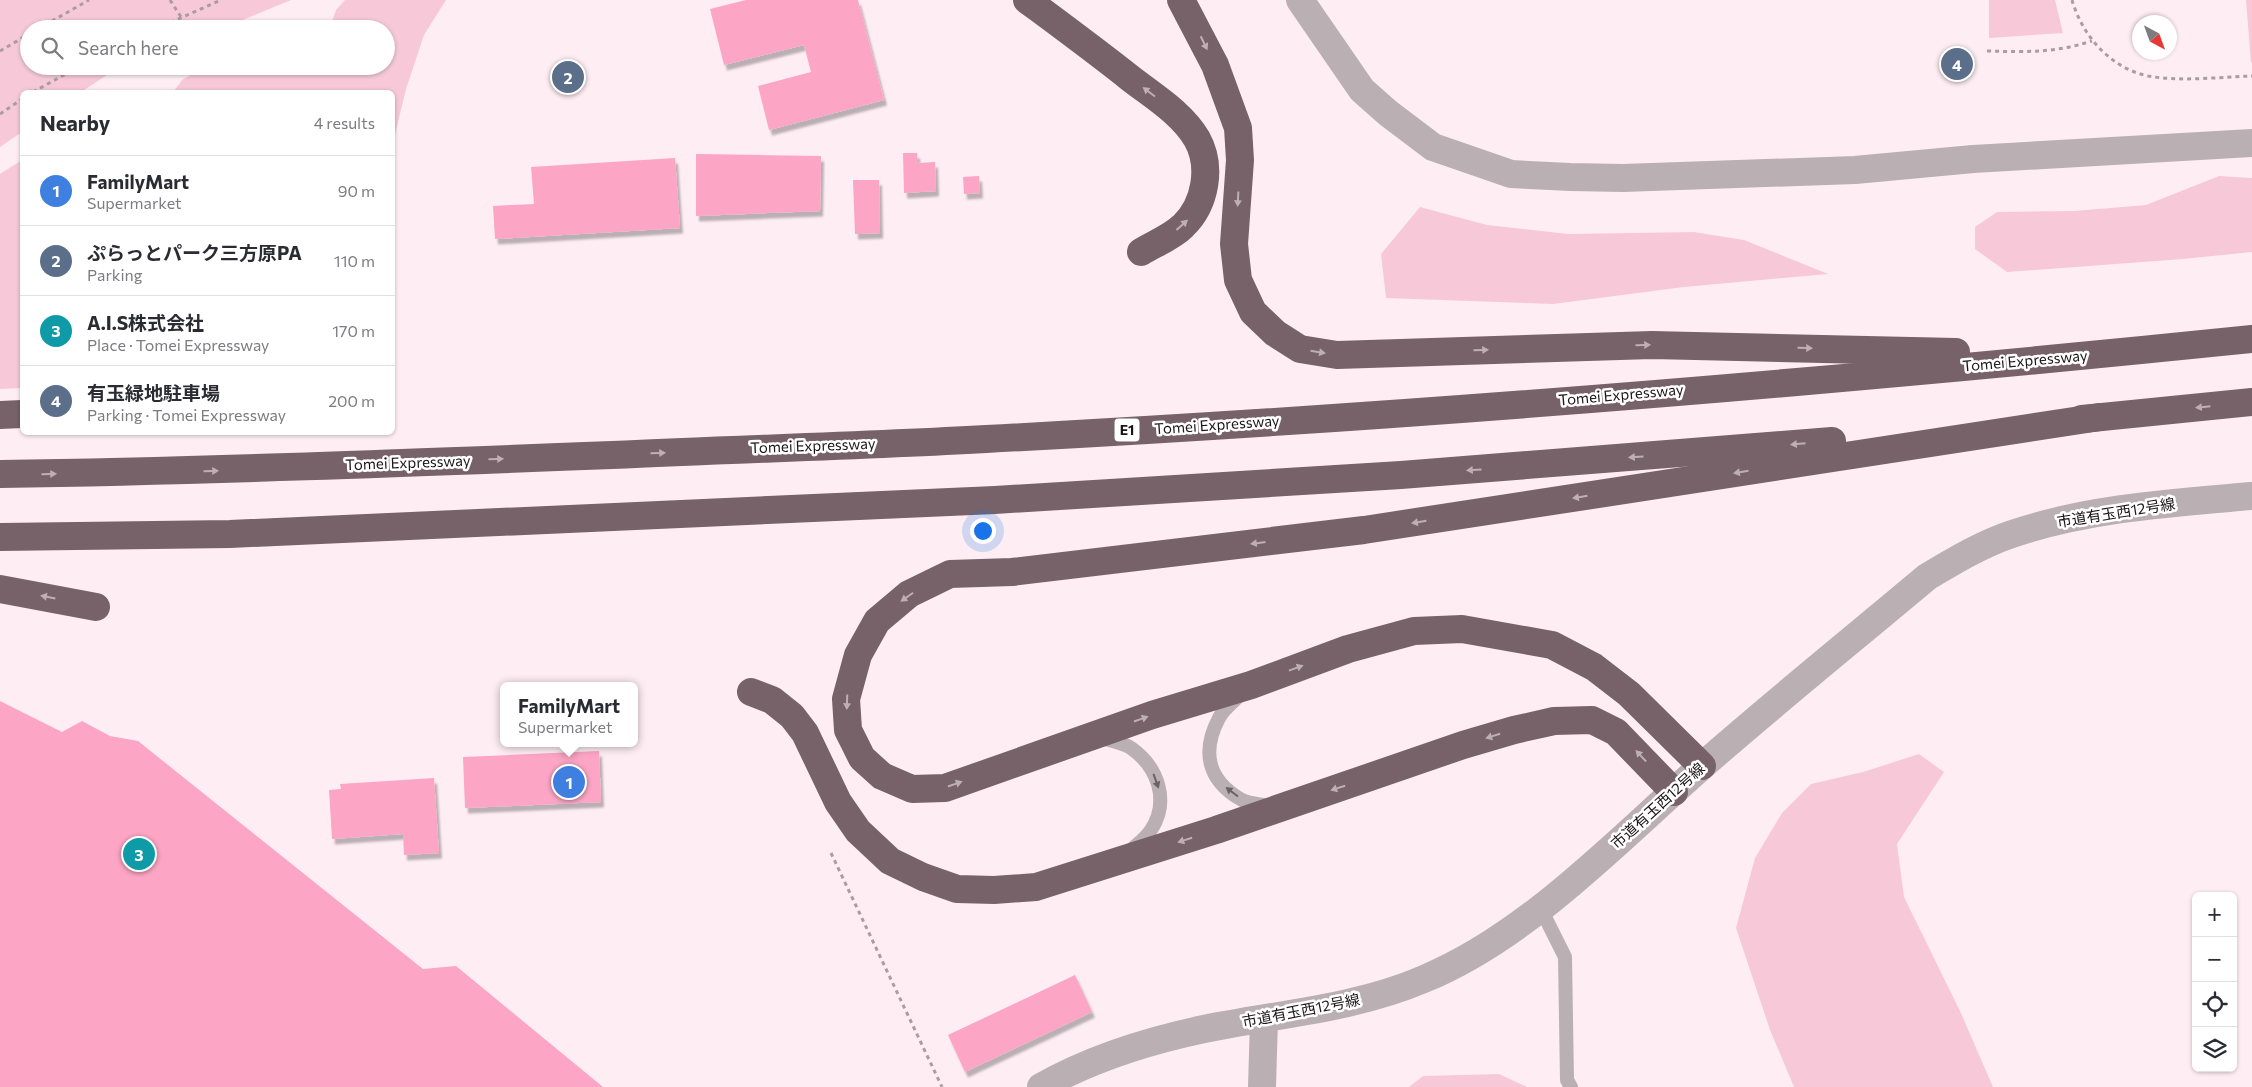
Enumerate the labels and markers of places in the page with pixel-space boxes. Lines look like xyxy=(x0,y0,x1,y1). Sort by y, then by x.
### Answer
pin: 4 xyxy=(1941,45,1973,83)
pin: 2 xyxy=(552,58,584,96)
pin: 1 xyxy=(553,763,585,801)
pin: 3 xyxy=(123,835,155,873)

